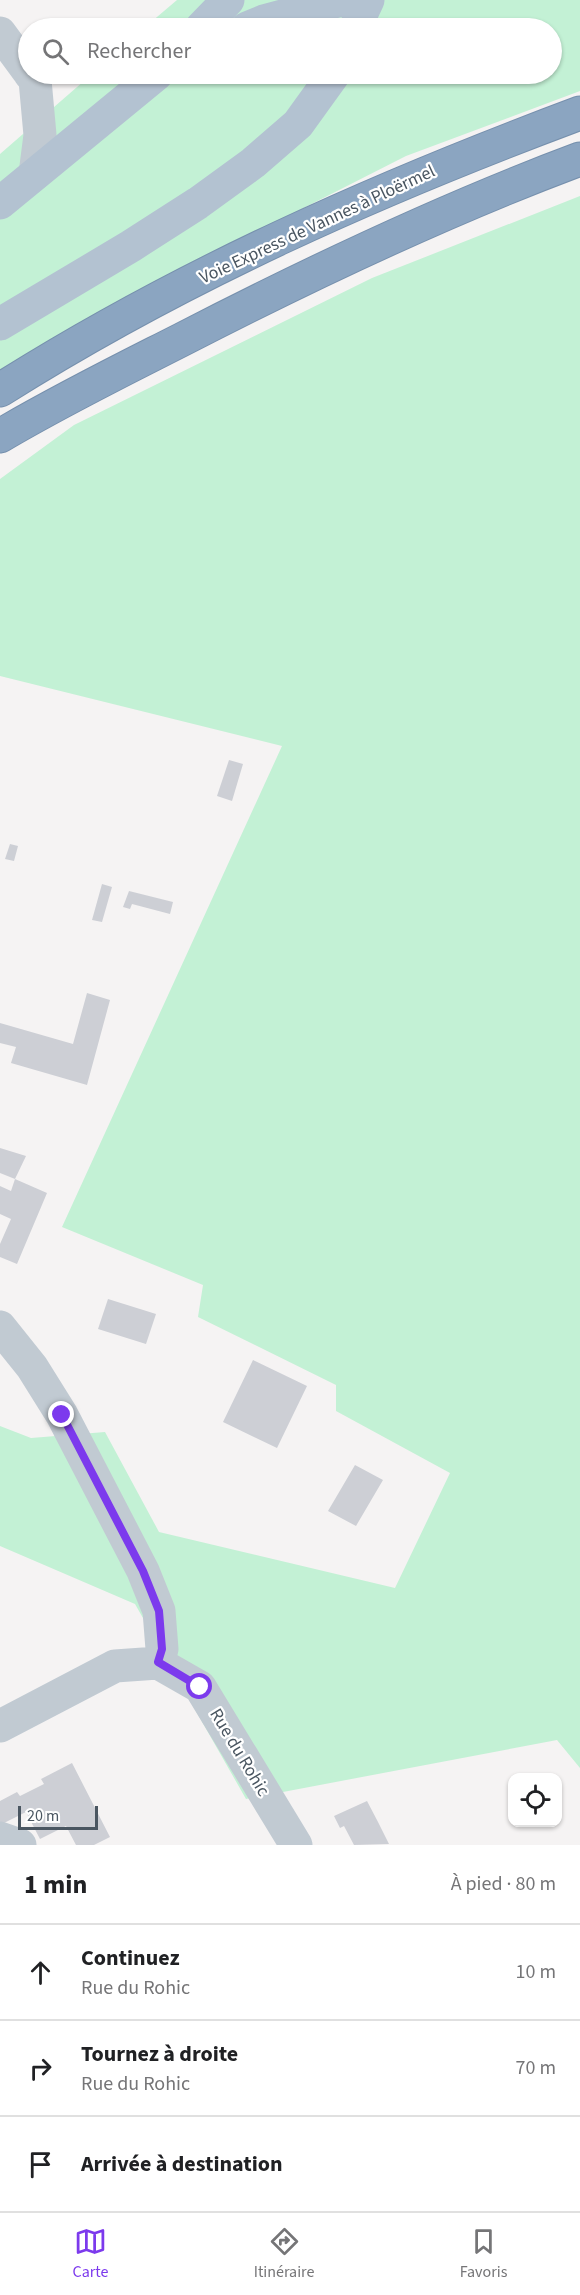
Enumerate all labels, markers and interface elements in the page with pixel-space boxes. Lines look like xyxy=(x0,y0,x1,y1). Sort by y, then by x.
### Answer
search box xyxy=(18,18,562,84)
icon: search xyxy=(39,35,72,68)
text: Rechercher xyxy=(87,35,191,67)
street label: Voie Express de Vannes à Ploërmel xyxy=(195,159,439,290)
route end xyxy=(48,1401,74,1427)
route start xyxy=(186,1673,212,1699)
street label: Rue du Rohic xyxy=(204,1704,276,1801)
map controls xyxy=(508,1773,562,1827)
button: locate xyxy=(508,1773,562,1827)
scale bar xyxy=(18,1803,98,1830)
text: 20 m xyxy=(27,1805,59,1827)
text: 1 min xyxy=(24,1866,87,1903)
text: À pied · 80 m xyxy=(451,1870,556,1898)
text: Continuez xyxy=(81,1942,180,1974)
icon: ahead xyxy=(24,1956,57,1989)
text: 10 m xyxy=(516,1958,556,1986)
text: Rue du Rohic xyxy=(81,1974,190,2002)
text: Tournez à droite xyxy=(81,2038,238,2070)
icon: right xyxy=(24,2052,57,2085)
text: 70 m xyxy=(516,2054,556,2082)
text: Rue du Rohic xyxy=(81,2070,190,2098)
icon: arrive xyxy=(24,2148,57,2181)
text: Arrivée à destination xyxy=(81,2148,283,2180)
tab: Carte xyxy=(73,2225,108,2283)
tab: Itinéraire xyxy=(254,2225,314,2283)
tab: Favoris xyxy=(460,2225,507,2283)

